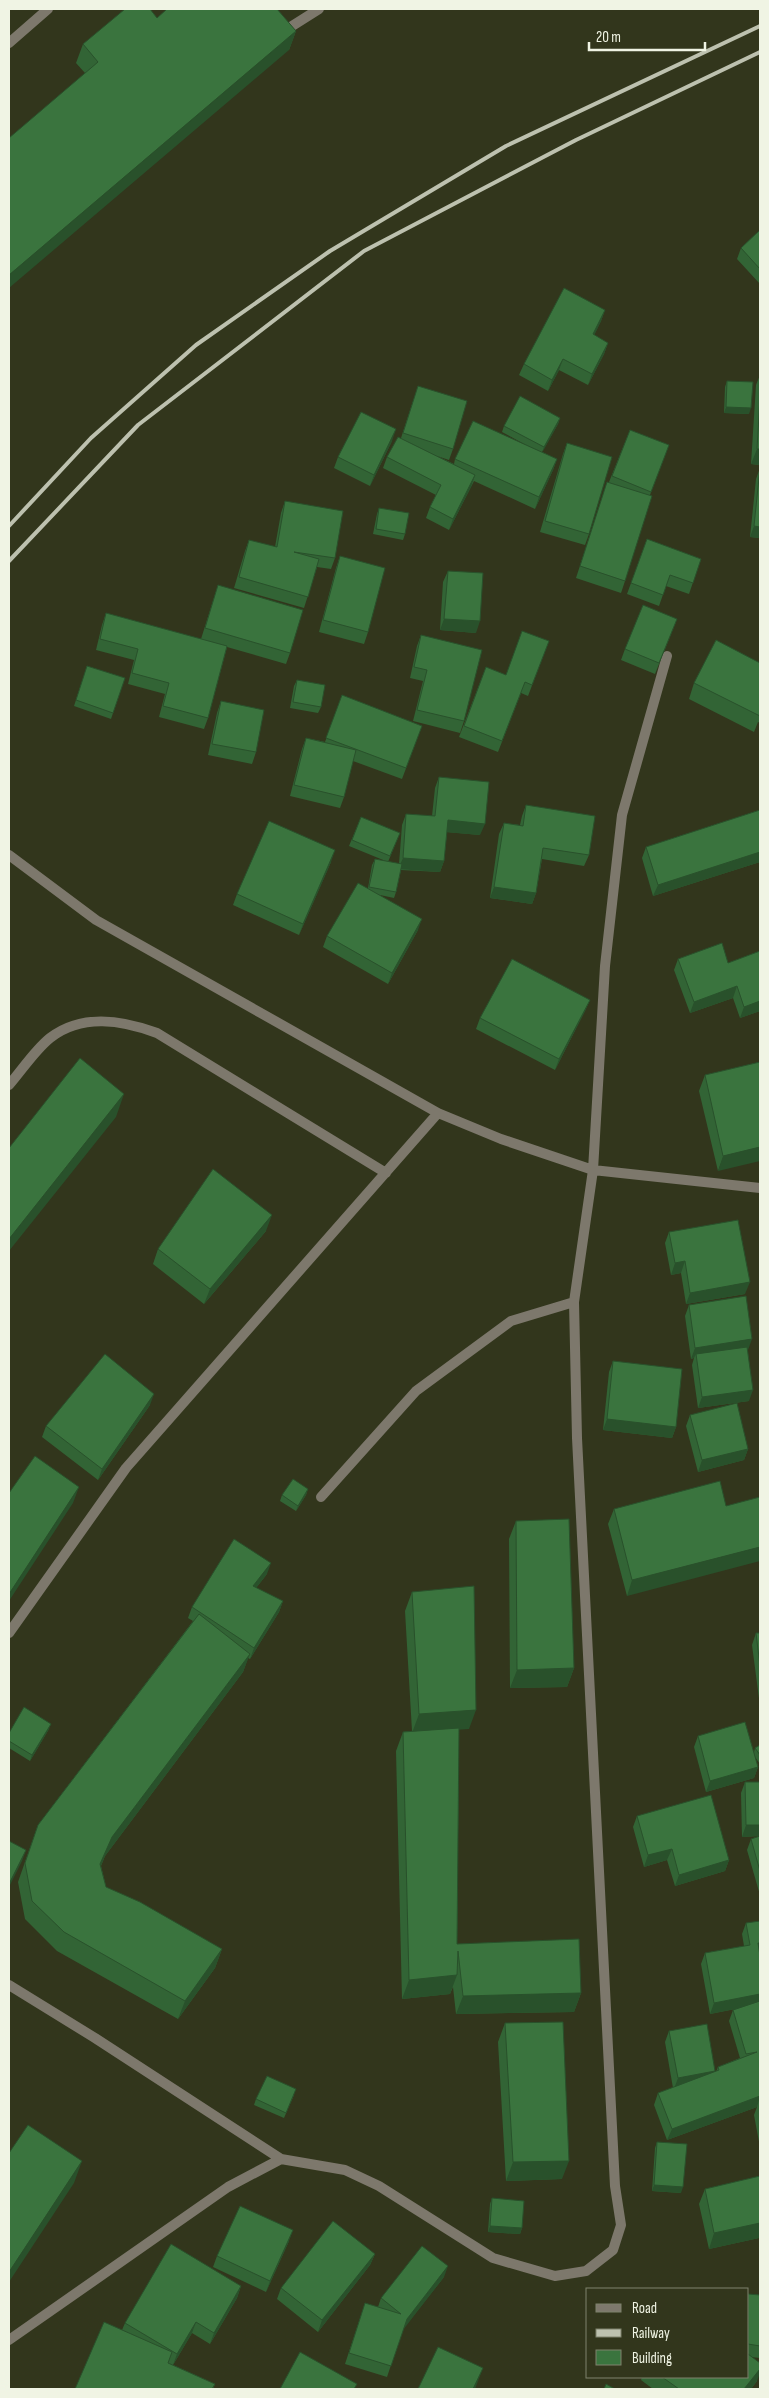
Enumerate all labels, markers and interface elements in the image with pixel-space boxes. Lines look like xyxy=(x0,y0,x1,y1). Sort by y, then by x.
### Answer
scale bar xyxy=(589,20,705,52)
text: 20 m xyxy=(596,28,621,47)
legend xyxy=(586,2288,749,2378)
text: Road xyxy=(632,2299,657,2318)
text: Railway xyxy=(632,2324,670,2343)
text: Building xyxy=(632,2349,672,2368)

